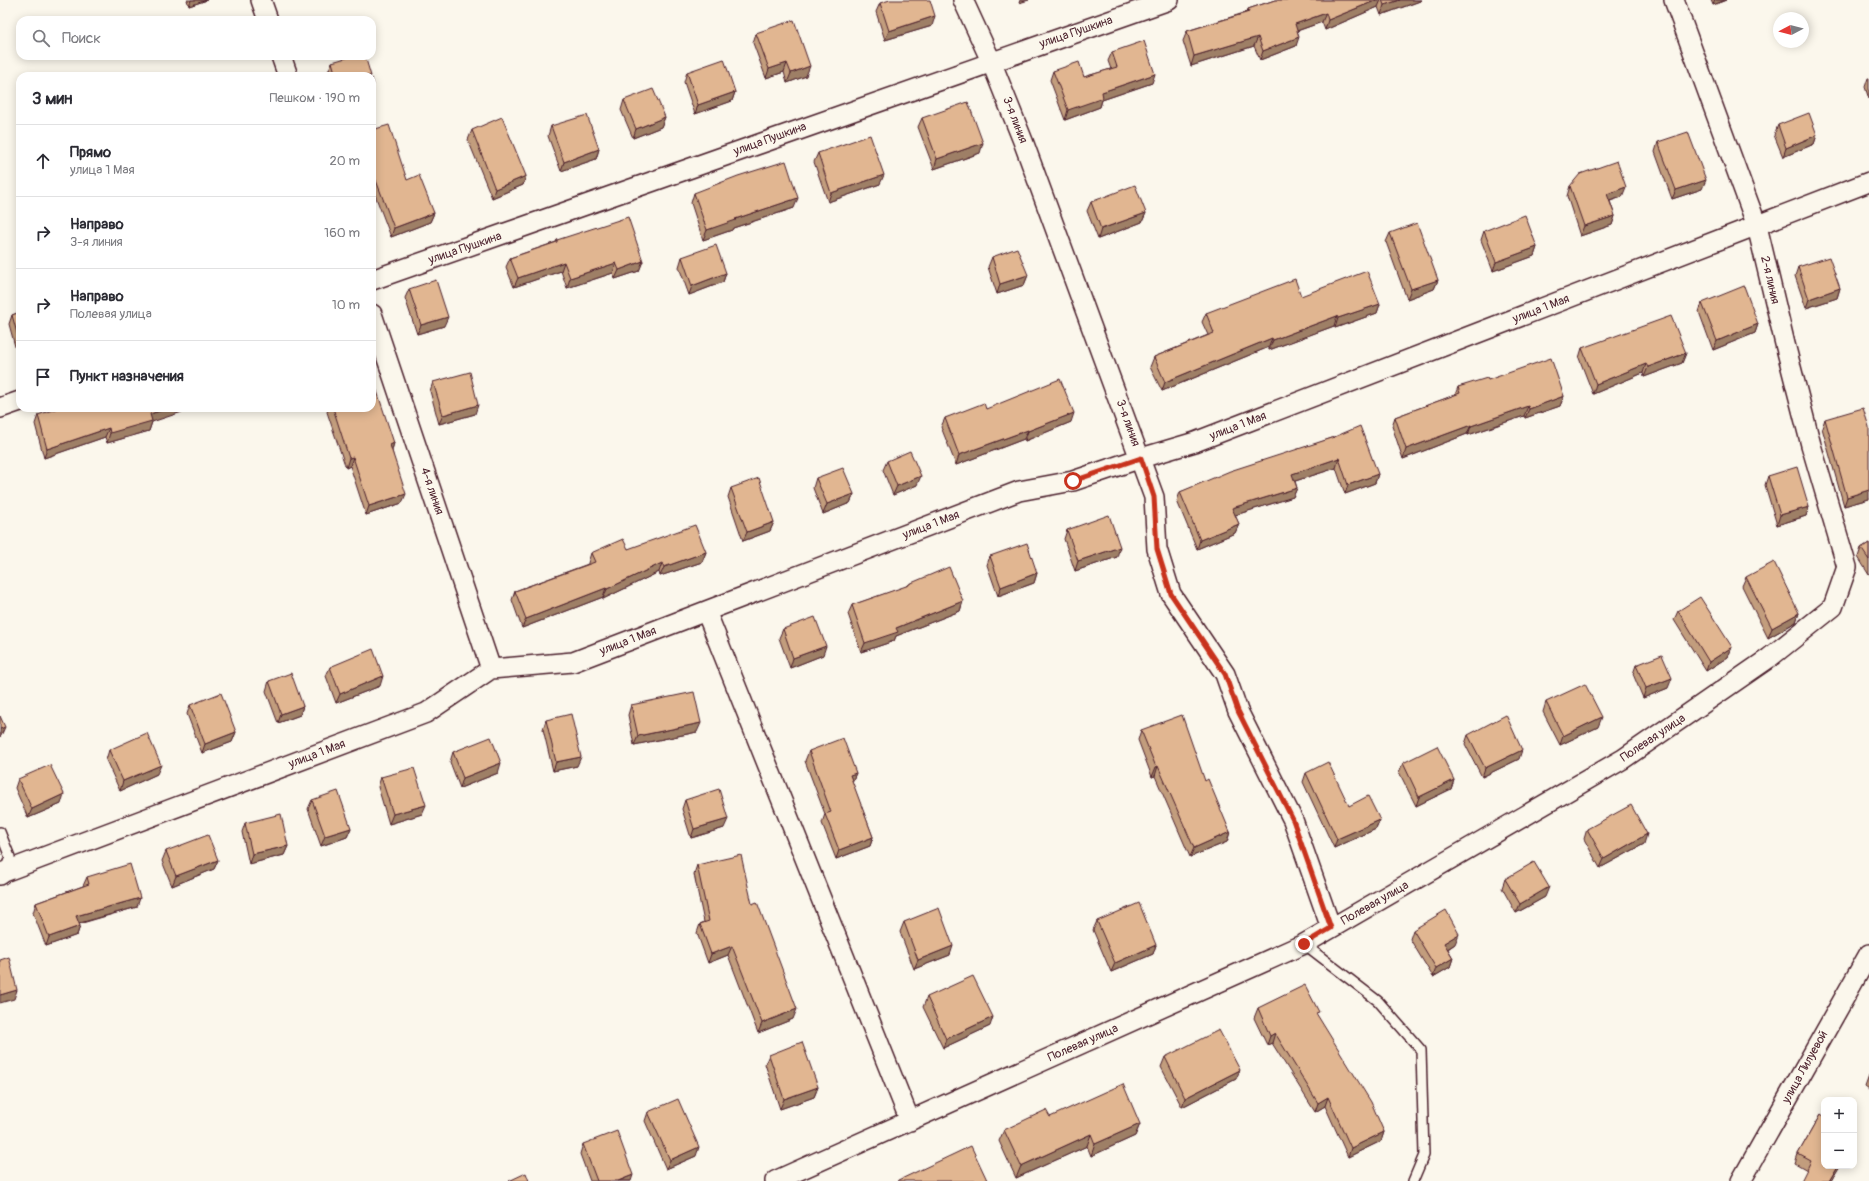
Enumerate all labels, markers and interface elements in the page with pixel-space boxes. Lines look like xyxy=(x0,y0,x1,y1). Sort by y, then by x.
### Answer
street label: улица Пушкина xyxy=(1036,12,1115,52)
north arrow xyxy=(1773,12,1809,48)
search box xyxy=(16,16,376,60)
icon: search xyxy=(30,27,52,49)
text: Поиск xyxy=(62,29,101,48)
text: 3 мин xyxy=(32,88,72,109)
text: Пешком · 190 m xyxy=(269,90,360,106)
street label: 3-я линия xyxy=(999,95,1031,146)
street label: улица Пушкина xyxy=(731,119,809,159)
text: Прямо xyxy=(70,143,111,162)
icon: ahead xyxy=(32,150,54,172)
text: 20 m xyxy=(329,153,360,169)
text: улица 1 Мая xyxy=(70,162,135,178)
text: Направо xyxy=(70,215,124,234)
icon: right xyxy=(32,222,54,244)
text: 160 m xyxy=(324,225,360,241)
street label: улица Пушкина xyxy=(425,228,504,268)
text: 3-я линия xyxy=(70,234,123,250)
street label: 2-я линия xyxy=(1757,255,1783,306)
text: Направо xyxy=(70,287,124,306)
street label: улица 1 Мая xyxy=(1510,291,1572,327)
icon: right xyxy=(32,294,54,316)
text: 10 m xyxy=(332,297,360,313)
text: Полевая улица xyxy=(70,306,152,322)
icon: arrive xyxy=(32,366,54,388)
text: Пункт назначения xyxy=(70,367,184,386)
street label: 3-я линия xyxy=(1113,398,1143,449)
street label: улица 1 Мая xyxy=(1207,408,1269,444)
street label: 4-я линия xyxy=(417,465,447,517)
route start xyxy=(1064,472,1082,490)
street label: улица 1 Мая xyxy=(900,507,962,543)
street label: улица 1 Мая xyxy=(597,623,659,659)
street label: Полевая улица xyxy=(1618,710,1689,765)
street label: улица 1 Мая xyxy=(286,736,348,772)
street label: Полевая улица xyxy=(1339,877,1412,928)
route end xyxy=(1295,935,1313,953)
street label: Полевая улица xyxy=(1045,1021,1121,1065)
street label: улица Лилуевой xyxy=(1778,1028,1831,1107)
map controls xyxy=(1821,1097,1857,1169)
button: + xyxy=(1821,1097,1857,1133)
button: − xyxy=(1821,1133,1857,1169)

